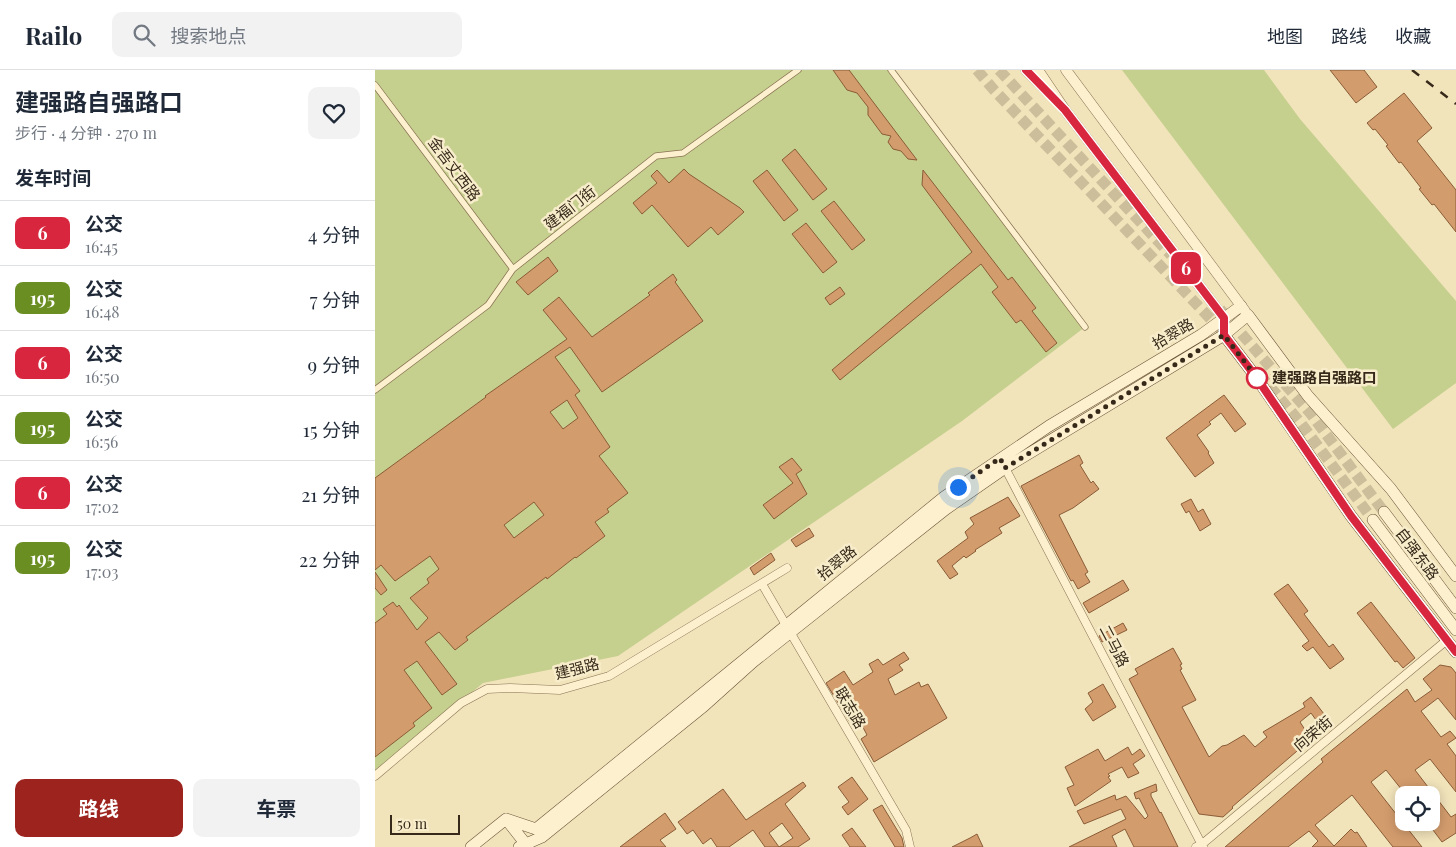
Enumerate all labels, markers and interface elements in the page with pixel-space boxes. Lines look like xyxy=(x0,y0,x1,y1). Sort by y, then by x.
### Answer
search box xyxy=(112,12,462,57)
text: Railo xyxy=(25,19,82,51)
icon: search xyxy=(130,21,158,49)
text: 搜索地点 xyxy=(170,22,246,48)
text: 地图 xyxy=(1267,24,1303,48)
text: 路线 xyxy=(1331,24,1367,48)
text: 收藏 xyxy=(1395,24,1431,48)
text: 建强路自强路口 xyxy=(15,85,183,117)
button: heart xyxy=(308,87,360,139)
text: 步行 · 4 分钟 · 270 m xyxy=(15,122,157,143)
street label: 金吾丈西路 xyxy=(424,132,485,204)
text: 发车时间 xyxy=(15,164,91,190)
street label: 建福门街 xyxy=(540,181,599,234)
text: 公交 xyxy=(85,210,123,236)
text: 6 xyxy=(37,221,48,245)
text: 4 分钟 xyxy=(308,221,360,247)
text: 16:45 xyxy=(85,236,118,257)
line badge: 6 xyxy=(1170,252,1202,284)
text: 6 xyxy=(1181,256,1191,280)
text: 公交 xyxy=(85,275,123,301)
text: 195 xyxy=(30,286,55,310)
text: 7 分钟 xyxy=(310,286,360,312)
text: 16:48 xyxy=(85,301,120,322)
street label: 拾翠路 xyxy=(1148,313,1197,353)
text: 公交 xyxy=(85,340,123,366)
text: 6 xyxy=(37,351,48,375)
text: 9 分钟 xyxy=(308,351,360,377)
text: 16:50 xyxy=(85,366,120,387)
marker: 建强路自强路口 xyxy=(1246,367,1268,389)
place label: 建强路自强路口 xyxy=(1272,367,1377,387)
text: 公交 xyxy=(85,405,123,431)
text: 195 xyxy=(30,416,55,440)
text: 15 分钟 xyxy=(303,416,360,442)
text: 16:56 xyxy=(85,431,118,452)
text: 公交 xyxy=(85,470,123,496)
your location xyxy=(946,475,971,500)
text: 6 xyxy=(37,481,48,505)
text: 21 分钟 xyxy=(301,481,360,507)
text: 17:02 xyxy=(85,496,119,517)
street label: 自强东路 xyxy=(1392,523,1444,583)
text: 公交 xyxy=(85,535,123,561)
street label: 拾翠路 xyxy=(813,540,860,584)
text: 195 xyxy=(30,546,55,570)
text: 22 分钟 xyxy=(299,546,360,572)
text: 17:03 xyxy=(85,561,119,582)
street label: 二马路 xyxy=(1095,621,1134,670)
street label: 建强路 xyxy=(552,653,601,683)
street label: 联志路 xyxy=(831,683,871,732)
street label: 向荣街 xyxy=(1289,711,1336,755)
button: 路线 xyxy=(15,779,183,837)
button: 车票 xyxy=(193,779,360,837)
map controls xyxy=(1395,786,1440,831)
button: locate xyxy=(1395,786,1440,831)
scale bar xyxy=(390,812,460,835)
text: 50 m xyxy=(397,814,427,833)

